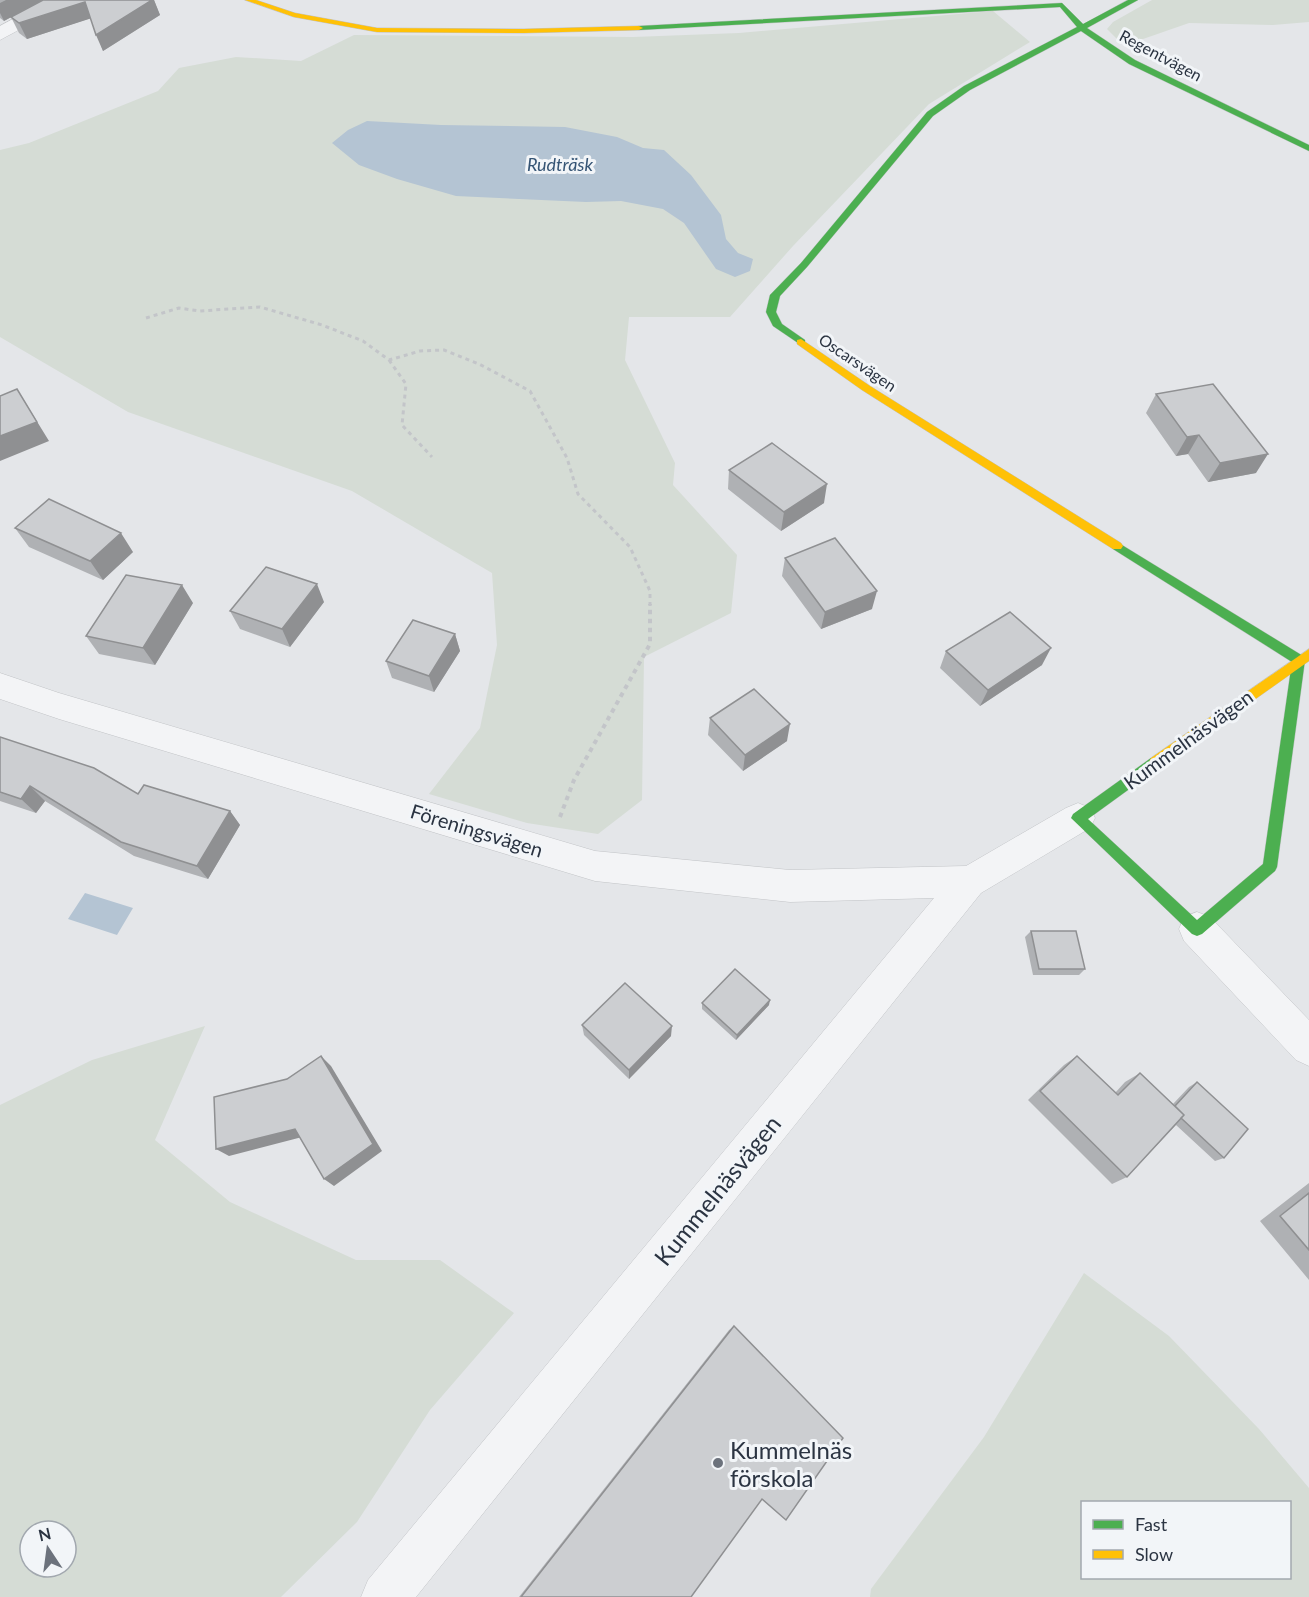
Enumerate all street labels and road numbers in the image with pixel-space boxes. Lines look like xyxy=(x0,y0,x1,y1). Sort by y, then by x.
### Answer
street label: Regentvägen xyxy=(1116,25,1206,85)
street label: Oscarsvägen xyxy=(816,329,900,395)
street label: Kummelnäsvägen xyxy=(1119,684,1257,794)
street label: Föreningsvägen xyxy=(408,798,546,862)
street label: Kummelnäsvägen xyxy=(648,1109,786,1271)

